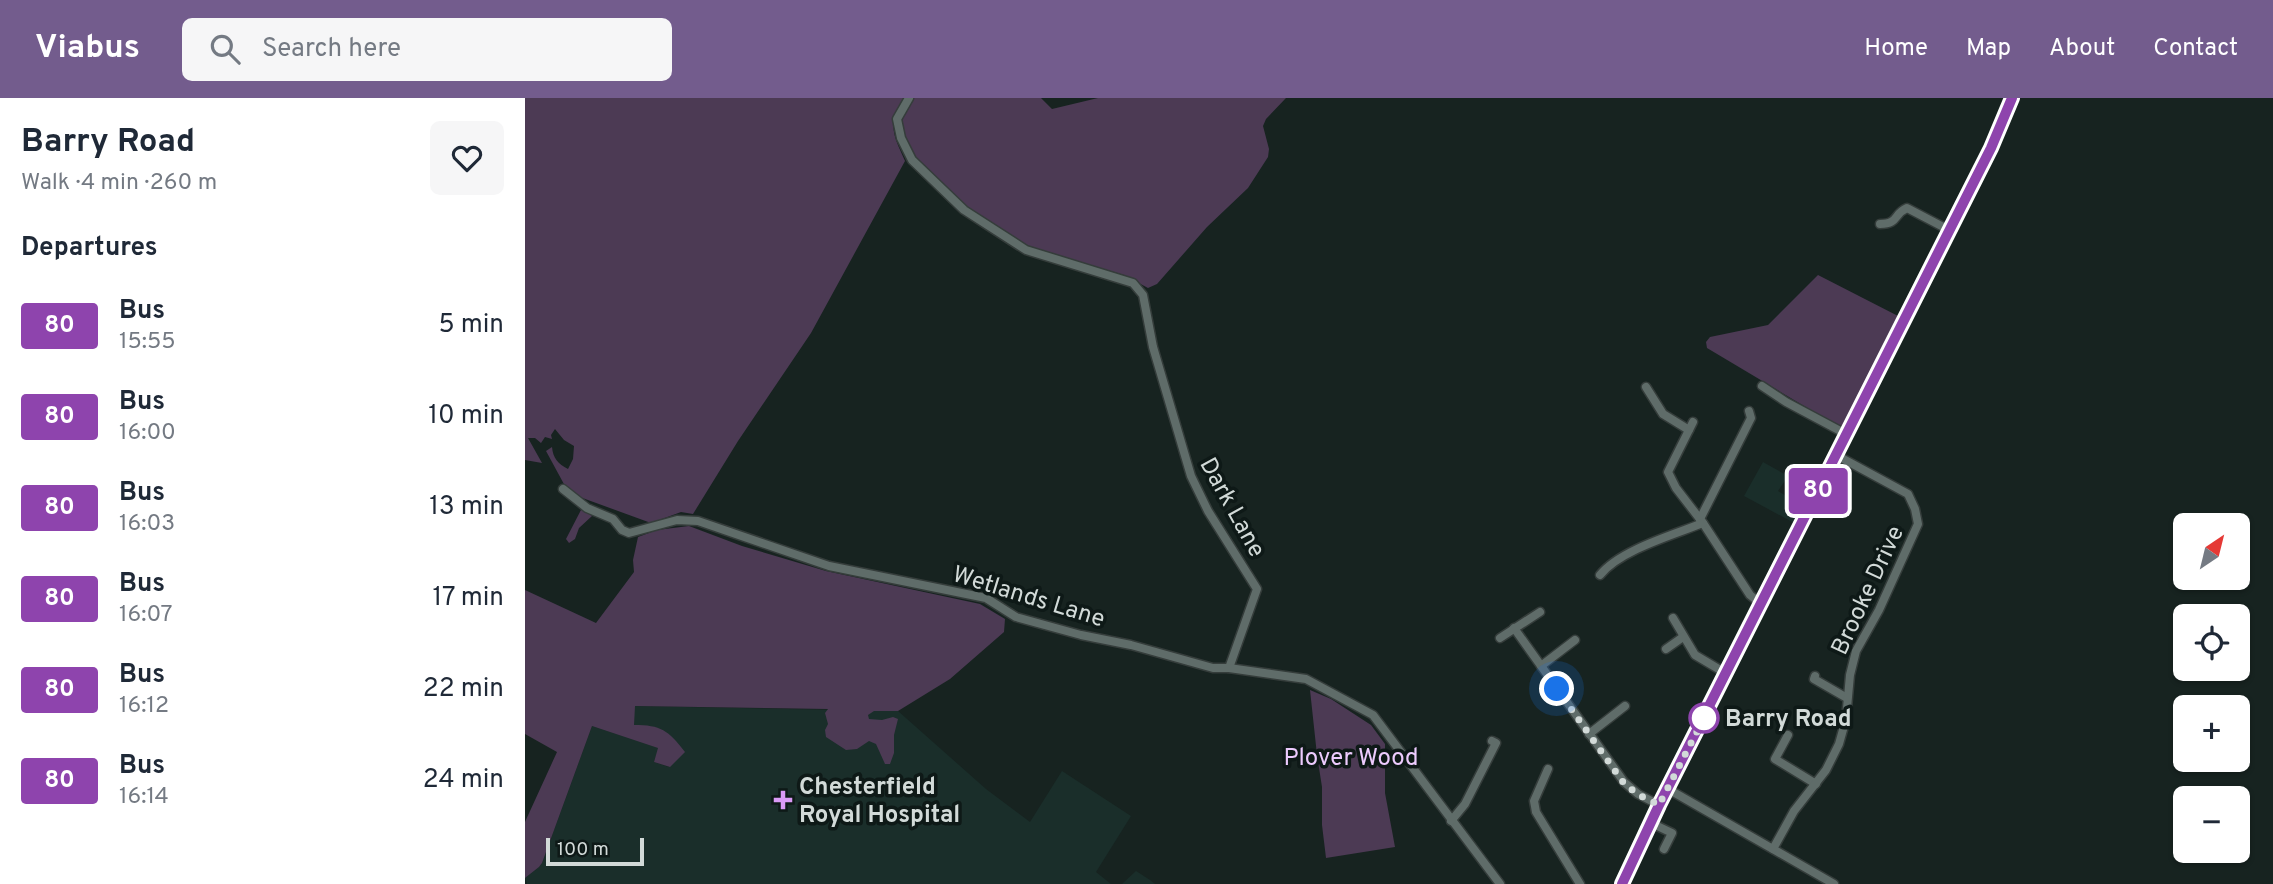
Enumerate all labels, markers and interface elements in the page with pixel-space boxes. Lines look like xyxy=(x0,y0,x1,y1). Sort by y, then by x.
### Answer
search box xyxy=(182,18,672,81)
text: Viabus xyxy=(35,28,140,70)
icon: search xyxy=(206,30,244,68)
text: Search here xyxy=(262,33,401,66)
text: Home xyxy=(1864,34,1928,64)
text: Map xyxy=(1966,34,2011,64)
text: About xyxy=(2049,34,2115,64)
text: Contact xyxy=(2153,34,2238,64)
button: heart xyxy=(430,121,504,195)
text: Barry Road xyxy=(21,122,195,164)
text: Walk · 4 min · 260 m xyxy=(21,169,217,198)
text: Departures xyxy=(21,232,158,265)
text: Bus xyxy=(119,295,165,328)
text: 5 min xyxy=(438,309,504,342)
text: 80 xyxy=(44,311,75,341)
text: 15:55 xyxy=(119,328,176,357)
text: Bus xyxy=(119,386,165,419)
text: 10 min xyxy=(428,400,504,433)
text: 80 xyxy=(44,402,75,432)
text: 16:00 xyxy=(119,419,176,448)
street label: Dark Lane xyxy=(1192,453,1271,563)
line badge: 80 xyxy=(1787,468,1849,514)
text: 80 xyxy=(1803,476,1833,506)
text: Bus xyxy=(119,477,165,510)
text: 13 min xyxy=(429,491,504,524)
text: 80 xyxy=(44,493,75,523)
text: 16:03 xyxy=(119,510,175,539)
north arrow xyxy=(2173,513,2251,590)
map controls xyxy=(2173,513,2250,863)
street label: Brooke Drive xyxy=(1826,521,1912,660)
street label: Wetlands Lane xyxy=(949,561,1108,635)
text: Bus xyxy=(119,568,165,601)
text: 17 min xyxy=(432,582,504,615)
text: 80 xyxy=(44,584,75,614)
text: 16:07 xyxy=(119,601,173,630)
button: locate xyxy=(2173,604,2250,681)
text: Bus xyxy=(119,659,165,692)
your location xyxy=(1539,671,1574,706)
text: 22 min xyxy=(423,673,504,706)
text: 80 xyxy=(44,675,75,705)
text: 16:12 xyxy=(119,692,169,721)
button: + xyxy=(2173,695,2250,772)
marker: Barry Road xyxy=(1689,703,1719,733)
place label: Barry Road xyxy=(1725,705,1852,735)
park label: Plover Wood xyxy=(1283,744,1419,774)
text: Bus xyxy=(119,750,165,783)
text: 24 min xyxy=(423,764,504,797)
text: 80 xyxy=(44,766,75,796)
place label: Chesterfield Royal Hospital xyxy=(799,773,960,831)
text: 16:14 xyxy=(119,783,169,812)
button: − xyxy=(2173,786,2250,863)
marker: Chesterfield Royal Hospital xyxy=(773,790,793,810)
scale bar xyxy=(546,835,644,867)
text: 100 m xyxy=(557,838,609,862)

